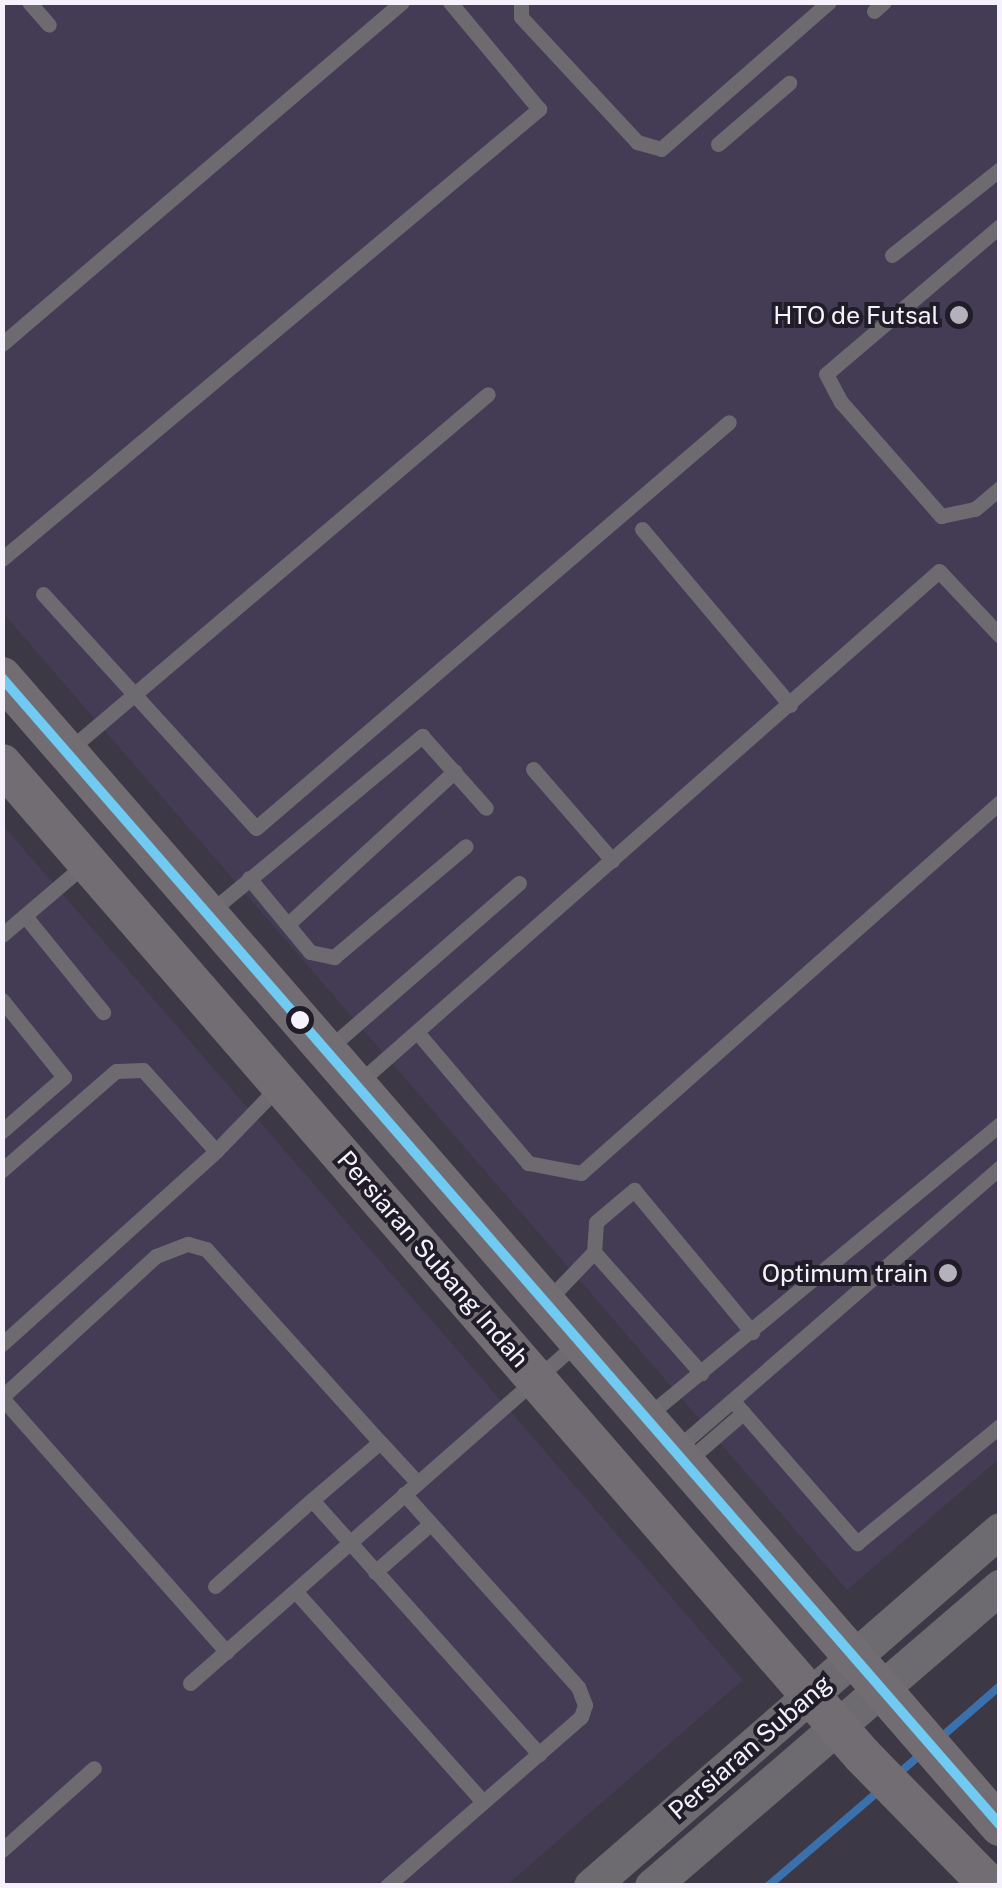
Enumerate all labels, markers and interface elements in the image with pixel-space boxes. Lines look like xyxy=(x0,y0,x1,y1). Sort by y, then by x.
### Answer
place label: HTO de Futsal xyxy=(773,300,939,330)
marker: HTO de Futsal xyxy=(948,304,970,326)
unlabelled marker xyxy=(290,1010,310,1030)
street label: Persiaran Subang Indah xyxy=(331,1145,535,1373)
place label: Optimum train xyxy=(762,1258,928,1288)
marker: Optimum train xyxy=(937,1262,959,1284)
street label: Persiaran Subang xyxy=(662,1668,838,1826)

